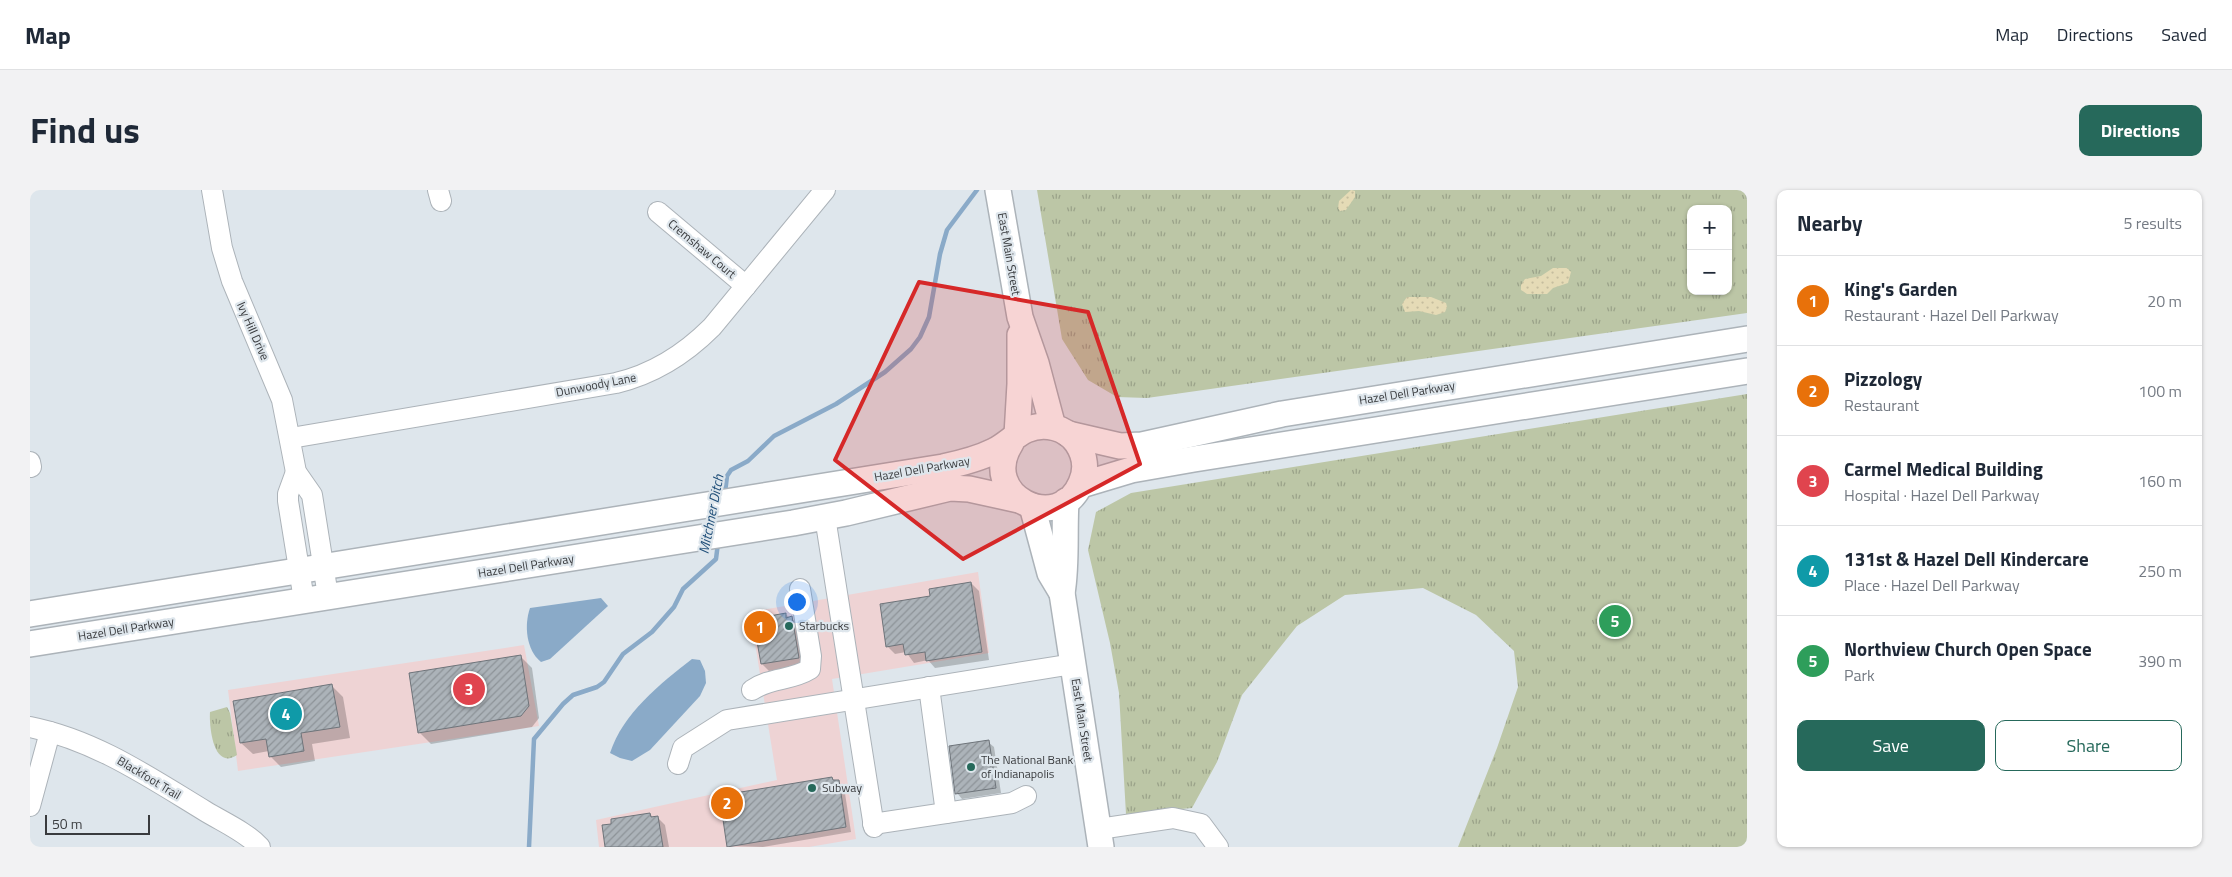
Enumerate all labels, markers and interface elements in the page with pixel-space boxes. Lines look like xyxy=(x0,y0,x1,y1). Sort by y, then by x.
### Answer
text: Map xyxy=(25,17,71,53)
text: Map xyxy=(1995,21,2029,48)
text: Directions xyxy=(2057,21,2133,48)
text: Saved xyxy=(2161,21,2207,48)
text: Find us xyxy=(30,103,140,157)
button: Directions xyxy=(2079,105,2202,156)
map controls xyxy=(1687,205,1732,295)
button: + xyxy=(1687,205,1732,250)
text: Nearby xyxy=(1797,207,1862,239)
street label: East Main Street xyxy=(993,211,1026,298)
text: 5 results xyxy=(2123,211,2182,235)
street label: Cremshaw Court xyxy=(664,214,741,283)
button: − xyxy=(1687,250,1732,295)
text: King's Garden xyxy=(1844,274,1958,303)
text: 1 xyxy=(1809,289,1817,313)
text: 20 m xyxy=(2147,289,2182,313)
street label: Ivy Hill Drive xyxy=(232,298,275,363)
text: Restaurant · Hazel Dell Parkway xyxy=(1844,303,2059,327)
text: Pizzology xyxy=(1844,364,1922,393)
street label: Dunwoody Lane xyxy=(554,367,638,402)
street label: Hazel Dell Parkway xyxy=(1358,376,1456,409)
text: 2 xyxy=(1809,379,1817,403)
text: 100 m xyxy=(2138,379,2182,403)
text: Restaurant xyxy=(1844,393,1919,417)
street label: Hazel Dell Parkway xyxy=(873,451,971,486)
text: Carmel Medical Building xyxy=(1844,454,2043,483)
text: 3 xyxy=(1809,469,1817,493)
text: 160 m xyxy=(2138,469,2182,493)
water label: Mitchner Ditch xyxy=(693,471,729,555)
text: Hospital · Hazel Dell Parkway xyxy=(1844,483,2039,507)
text: 131st & Hazel Dell Kindercare xyxy=(1844,544,2089,573)
street label: Hazel Dell Parkway xyxy=(477,549,575,582)
text: 4 xyxy=(1809,559,1817,583)
text: 250 m xyxy=(2138,559,2182,583)
text: Place · Hazel Dell Parkway xyxy=(1844,573,2020,597)
your location xyxy=(784,589,810,615)
pin: 5 xyxy=(1599,602,1631,640)
pin: 1 xyxy=(744,608,776,646)
street label: Hazel Dell Parkway xyxy=(77,612,175,645)
place label: Starbucks xyxy=(799,616,849,635)
marker: Starbucks xyxy=(783,620,795,632)
text: Northview Church Open Space xyxy=(1844,634,2092,663)
text: 5 xyxy=(1809,649,1817,673)
text: 390 m xyxy=(2138,649,2182,673)
text: Park xyxy=(1844,663,1875,687)
pin: 3 xyxy=(453,670,485,708)
street label: East Main Street xyxy=(1067,677,1099,764)
pin: 4 xyxy=(270,695,302,733)
button: Save xyxy=(1797,720,1985,771)
button: Share xyxy=(1995,720,2182,771)
place label: The National Bank of Indianapolis xyxy=(981,750,1073,783)
street label: Blackfoot Trail xyxy=(114,751,185,804)
marker: The National Bank of Indianapolis xyxy=(965,761,977,773)
place label: Subway xyxy=(822,778,862,797)
marker: Subway xyxy=(806,782,818,794)
pin: 2 xyxy=(711,784,743,822)
scale bar xyxy=(45,812,150,835)
text: 50 m xyxy=(52,813,82,834)

